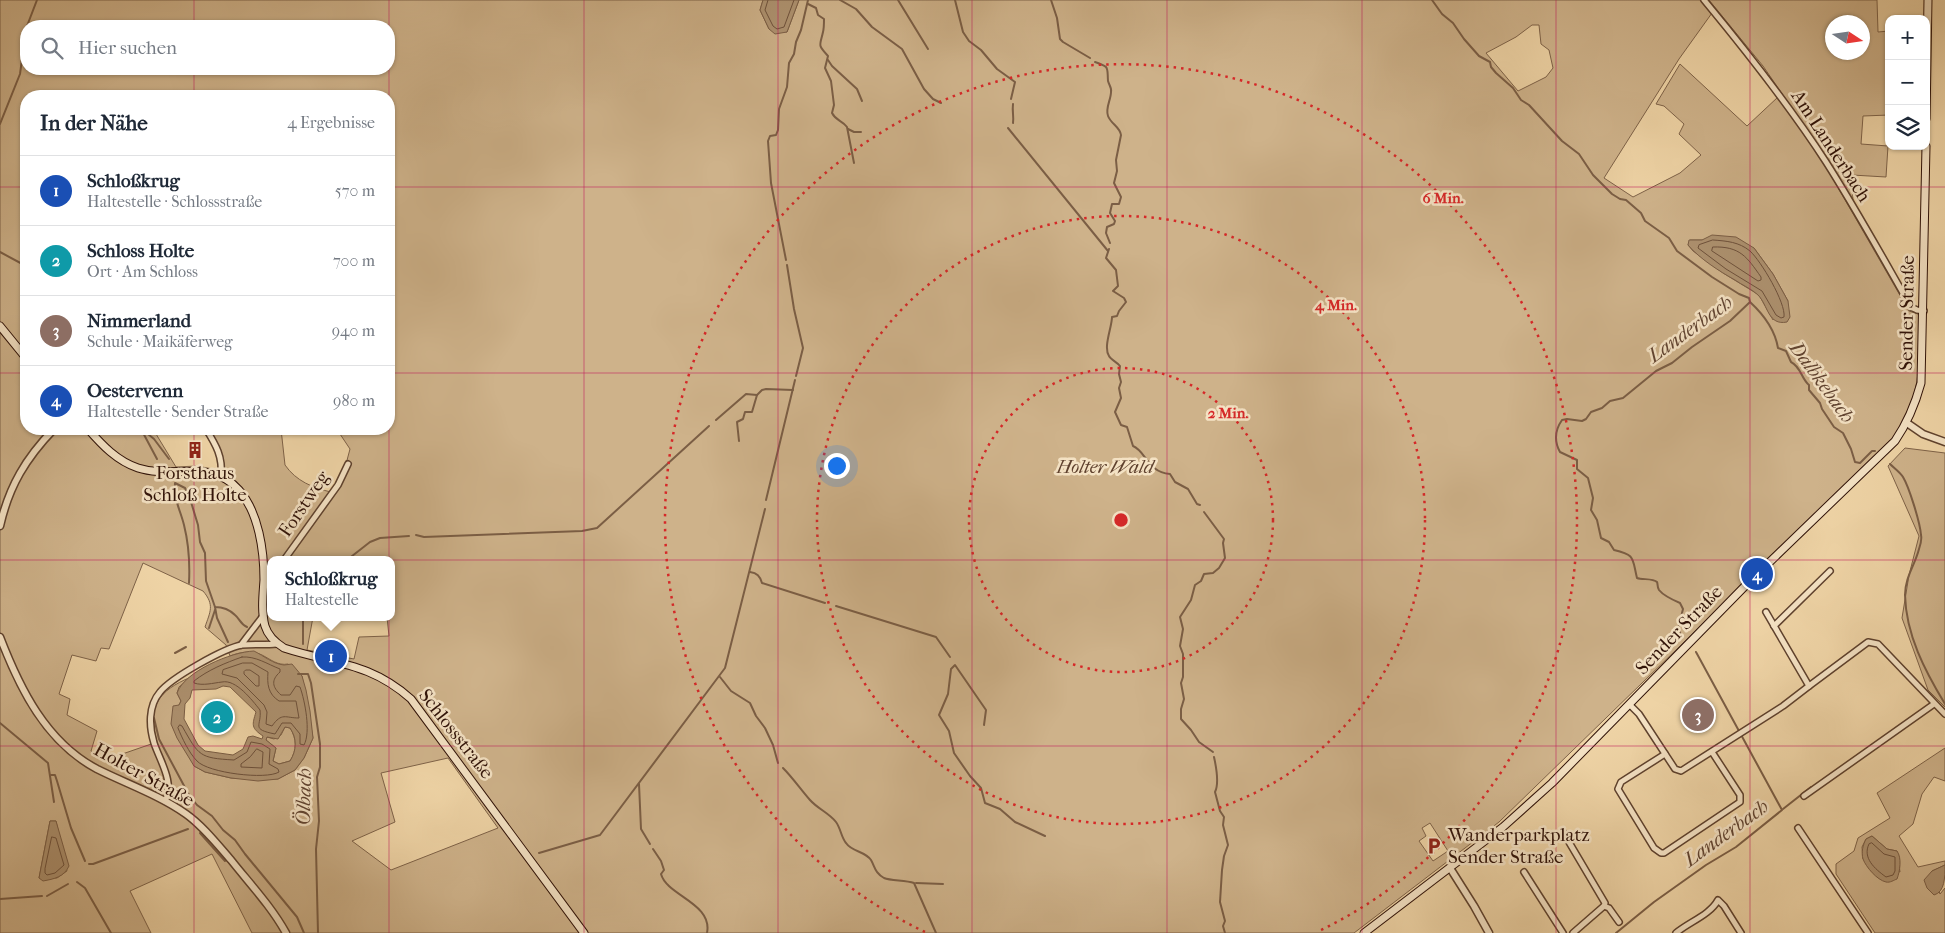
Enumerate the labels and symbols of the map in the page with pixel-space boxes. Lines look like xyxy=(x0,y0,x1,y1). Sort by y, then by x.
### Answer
north arrow xyxy=(1825,15,1870,60)
street label: Am Landerbach xyxy=(1786,85,1876,206)
text: 6 Min. xyxy=(1422,189,1464,207)
street label: Sender Straße xyxy=(1895,255,1919,371)
water label: Landerbach xyxy=(1642,291,1737,369)
text: 4 Min. xyxy=(1314,296,1357,314)
water label: Dalbkebach xyxy=(1784,335,1859,427)
text: 2 Min. xyxy=(1208,404,1248,422)
building icon: Forsthaus Schloß Holte xyxy=(185,440,205,460)
your location xyxy=(824,453,850,479)
park label: Holter Wald xyxy=(1056,456,1156,478)
place label: Forsthaus Schloß Holte xyxy=(143,462,247,506)
street label: Forstweg xyxy=(274,466,335,541)
centre of rings xyxy=(1112,511,1130,529)
pin: 4 xyxy=(1741,555,1773,593)
street label: Sender Straße xyxy=(1631,581,1727,679)
pin: 1 xyxy=(315,637,347,675)
street label: Schlossstraße xyxy=(414,685,498,783)
pin: 3 xyxy=(1682,696,1714,734)
pin: 2 xyxy=(201,698,233,736)
street label: Holter Straße xyxy=(90,738,198,812)
water label: Ölbach xyxy=(291,768,316,826)
water label: Landerbach xyxy=(1678,795,1773,873)
place label: Wanderparkplatz Sender Straße xyxy=(1447,824,1590,868)
parking icon: Wanderparkplatz Sender Straße xyxy=(1424,836,1444,856)

